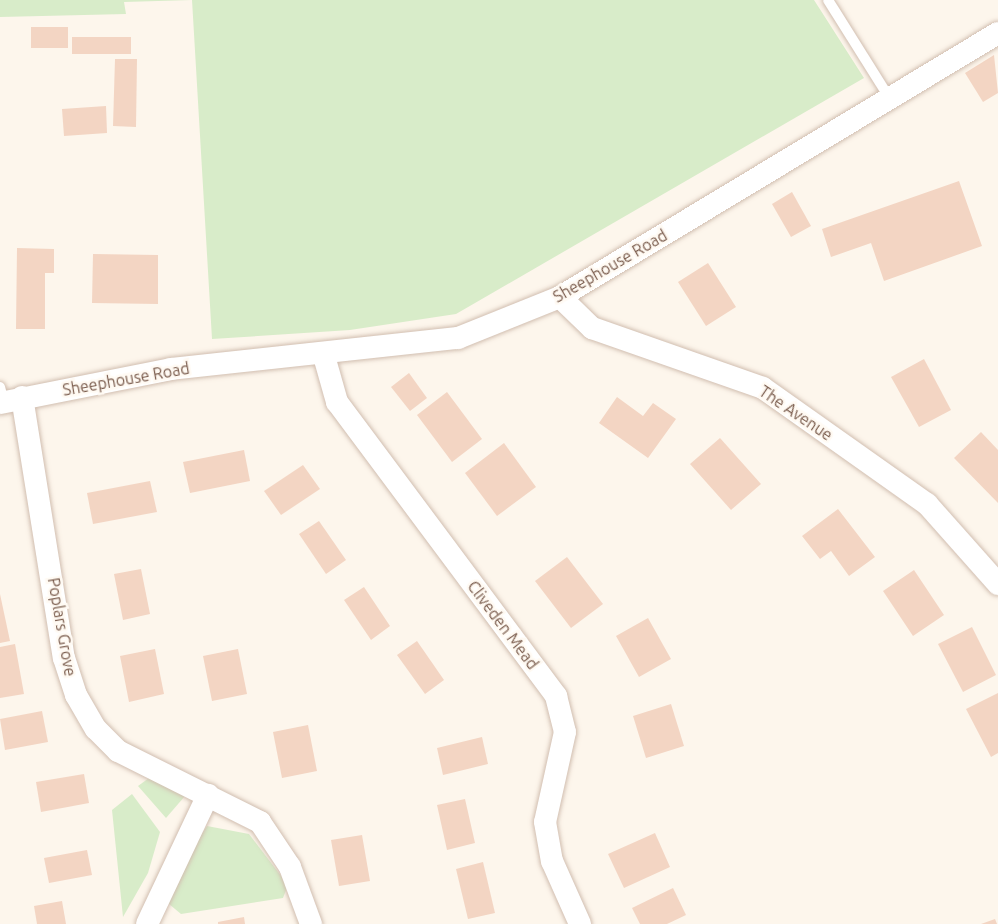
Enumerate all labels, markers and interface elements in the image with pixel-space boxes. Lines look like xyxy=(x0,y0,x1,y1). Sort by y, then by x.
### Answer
street label: Sheephouse Road xyxy=(550,226,670,306)
street label: Sheephouse Road xyxy=(61,358,191,400)
street label: The Avenue xyxy=(756,381,836,445)
street label: Poplars Grove xyxy=(44,576,80,678)
street label: Cliveden Mead xyxy=(464,577,542,673)

